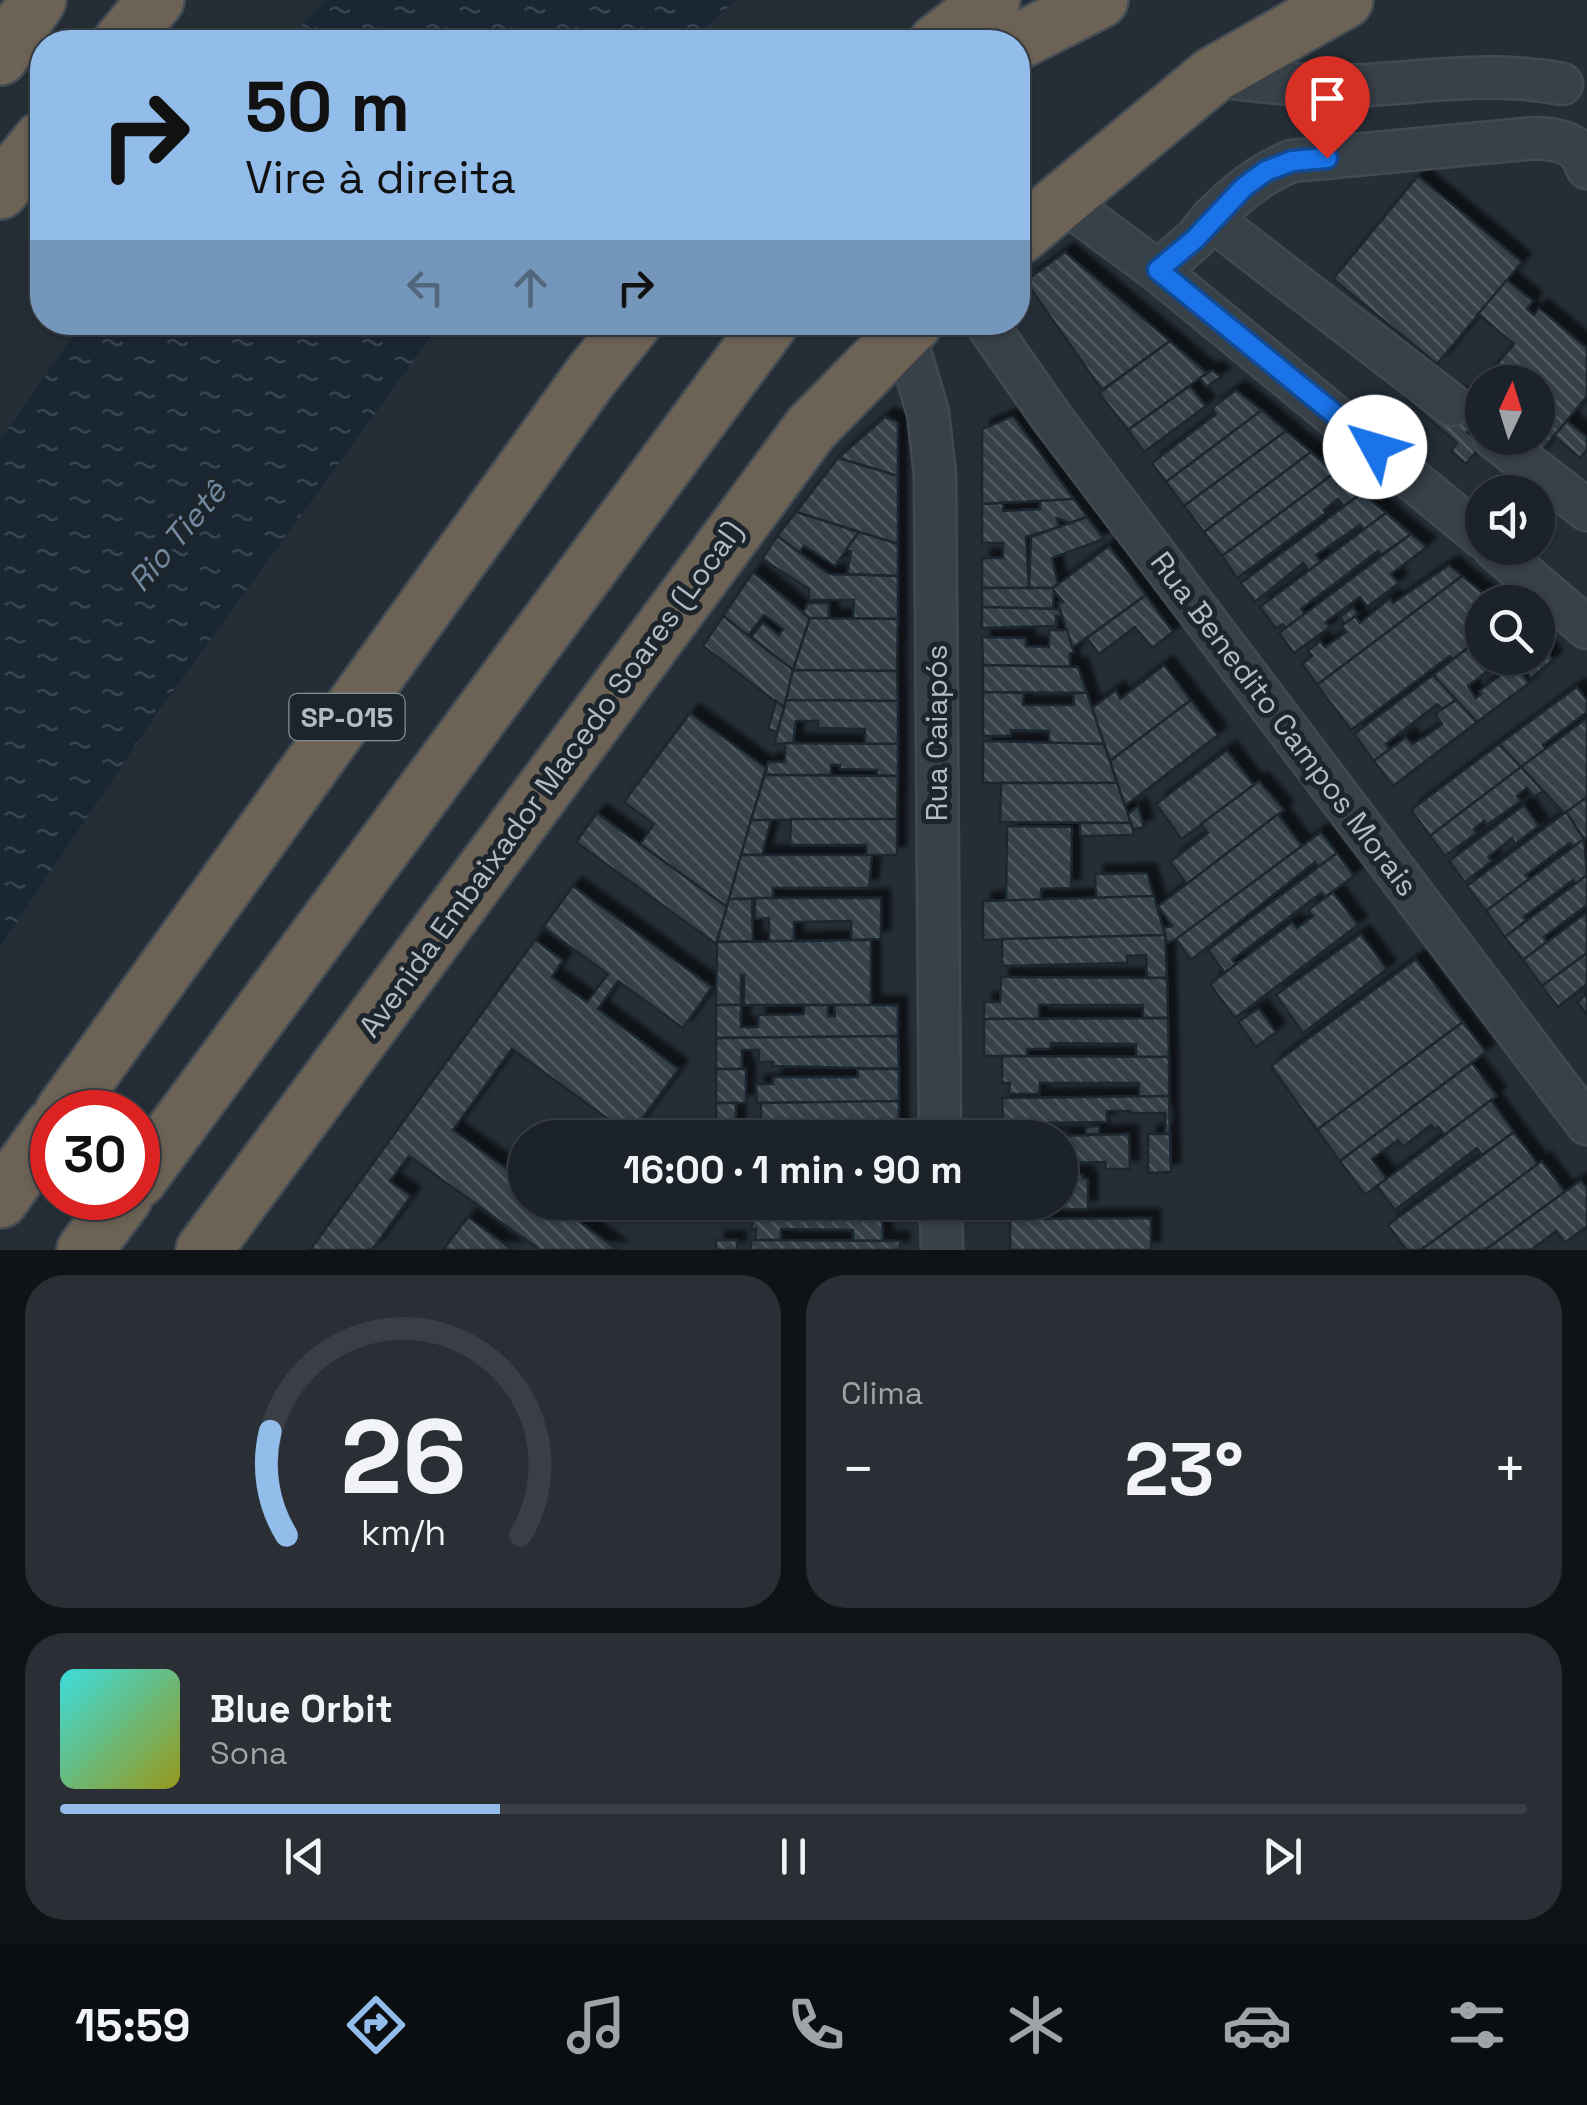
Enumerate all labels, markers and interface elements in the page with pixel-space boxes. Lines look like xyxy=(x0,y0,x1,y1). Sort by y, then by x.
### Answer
pin xyxy=(1285,56,1370,159)
text: 50 m xyxy=(245,62,410,151)
icon: right xyxy=(80,70,210,200)
icon: arrive xyxy=(1300,71,1355,126)
text: Vire à direita xyxy=(245,149,516,206)
icon: left xyxy=(398,260,453,315)
icon: ahead xyxy=(503,260,558,315)
icon: right xyxy=(608,260,663,315)
north arrow xyxy=(1465,365,1555,455)
map controls xyxy=(1465,365,1555,675)
position arrow xyxy=(1323,395,1427,499)
water label: Rio Tietê xyxy=(119,471,236,600)
button: sound xyxy=(1465,475,1555,565)
street label: Avenida Embaixador Macedo Soares (Local) xyxy=(350,512,751,1045)
street label: Rua Benedito Campos Morais xyxy=(1142,544,1427,904)
button: search xyxy=(1465,585,1555,675)
street label: Rua Caiapós xyxy=(917,644,956,822)
road number: SP-015 xyxy=(290,694,404,740)
speed limit sign: 30 xyxy=(30,1090,160,1220)
text: 16:00 · 1 min · 90 m xyxy=(623,1146,963,1194)
text: Clima xyxy=(841,1373,923,1413)
text: 26 xyxy=(340,1391,466,1523)
text: 23° xyxy=(1124,1421,1244,1517)
text: − xyxy=(841,1434,875,1504)
text: + xyxy=(1493,1434,1527,1504)
text: km/h xyxy=(360,1510,446,1555)
text: Blue Orbit xyxy=(210,1685,393,1733)
text: Sona xyxy=(210,1733,287,1773)
icon: previous xyxy=(277,1829,332,1884)
icon: pause xyxy=(766,1829,821,1884)
icon: next xyxy=(1255,1829,1310,1884)
icon: directions xyxy=(341,1990,411,2060)
icon: music xyxy=(561,1990,631,2060)
icon: phone xyxy=(781,1990,851,2060)
icon: climate xyxy=(1001,1990,1071,2060)
icon: car xyxy=(1222,1990,1292,2060)
icon: filters xyxy=(1442,1990,1512,2060)
text: 15:59 xyxy=(75,1997,191,2054)

